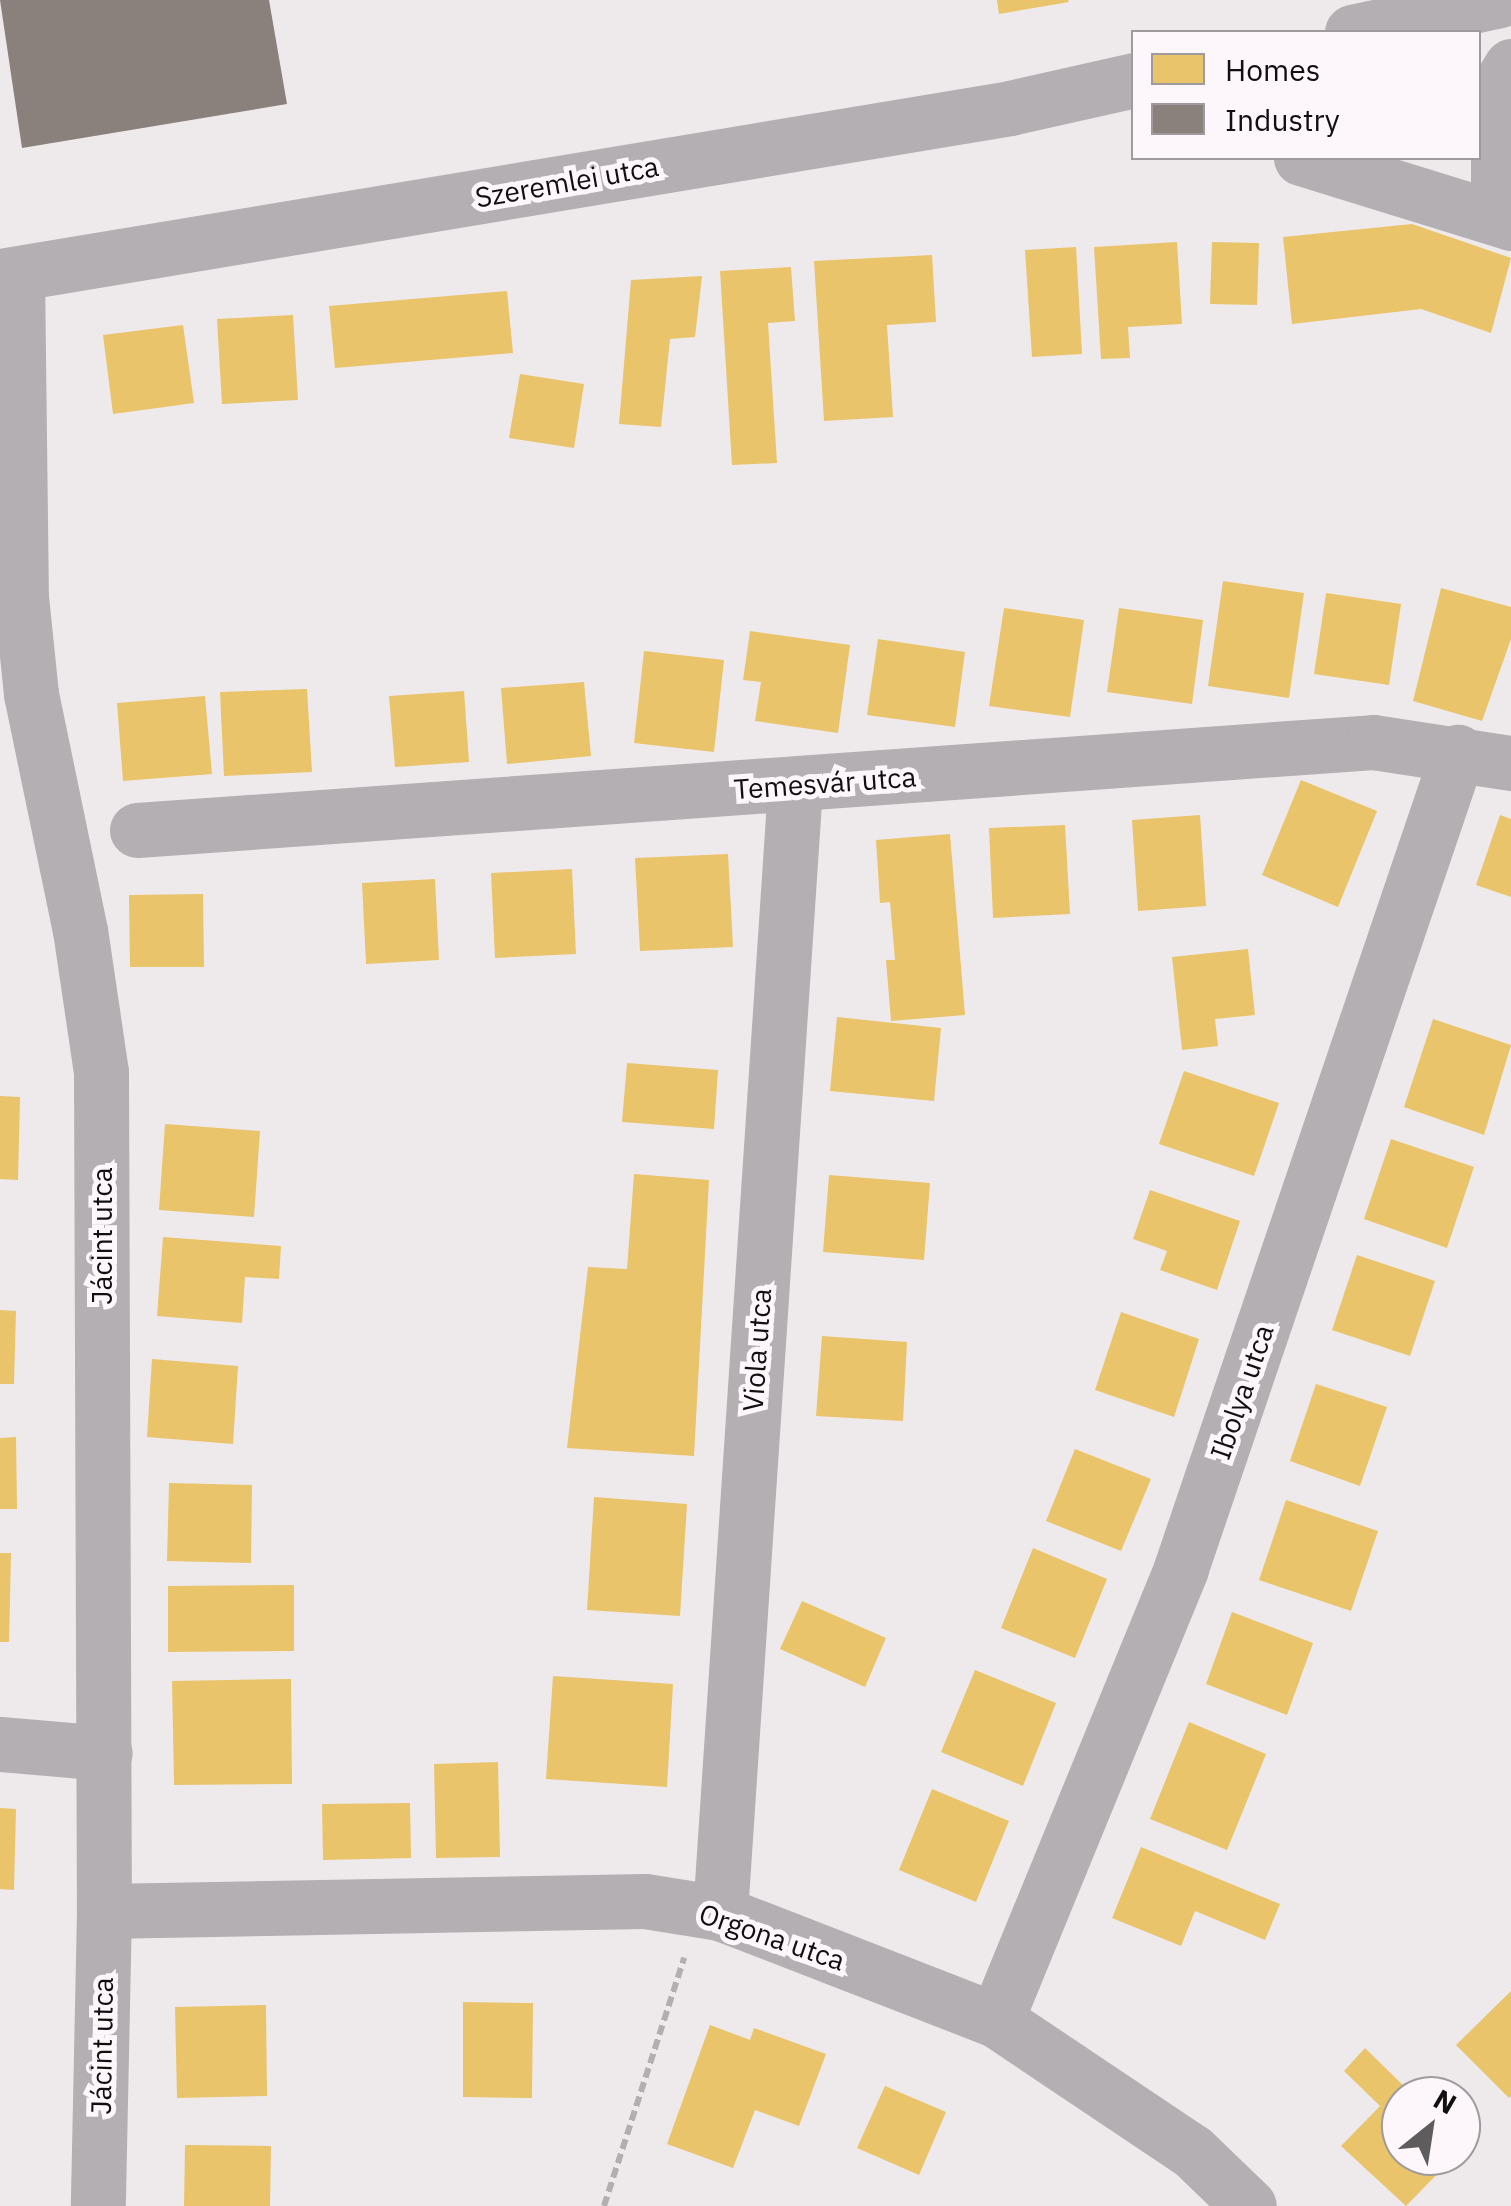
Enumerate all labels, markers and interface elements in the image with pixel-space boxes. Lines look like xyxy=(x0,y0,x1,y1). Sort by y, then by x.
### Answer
legend xyxy=(1131,30,1481,160)
text: Homes xyxy=(1225,50,1320,89)
text: Industry xyxy=(1225,100,1340,139)
street label: Szeremlei utca xyxy=(473,149,661,215)
street label: Temesvár utca xyxy=(733,760,917,806)
street label: Jácint utca xyxy=(85,1167,119,1305)
street label: Viola utca xyxy=(736,1287,778,1413)
street label: Ibolya utca xyxy=(1203,1320,1281,1464)
street label: Orgona utca xyxy=(695,1896,849,1978)
street label: Jácint utca xyxy=(84,1977,120,2115)
north arrow xyxy=(1381,2076,1481,2176)
text: N xyxy=(1427,2080,1463,2122)

